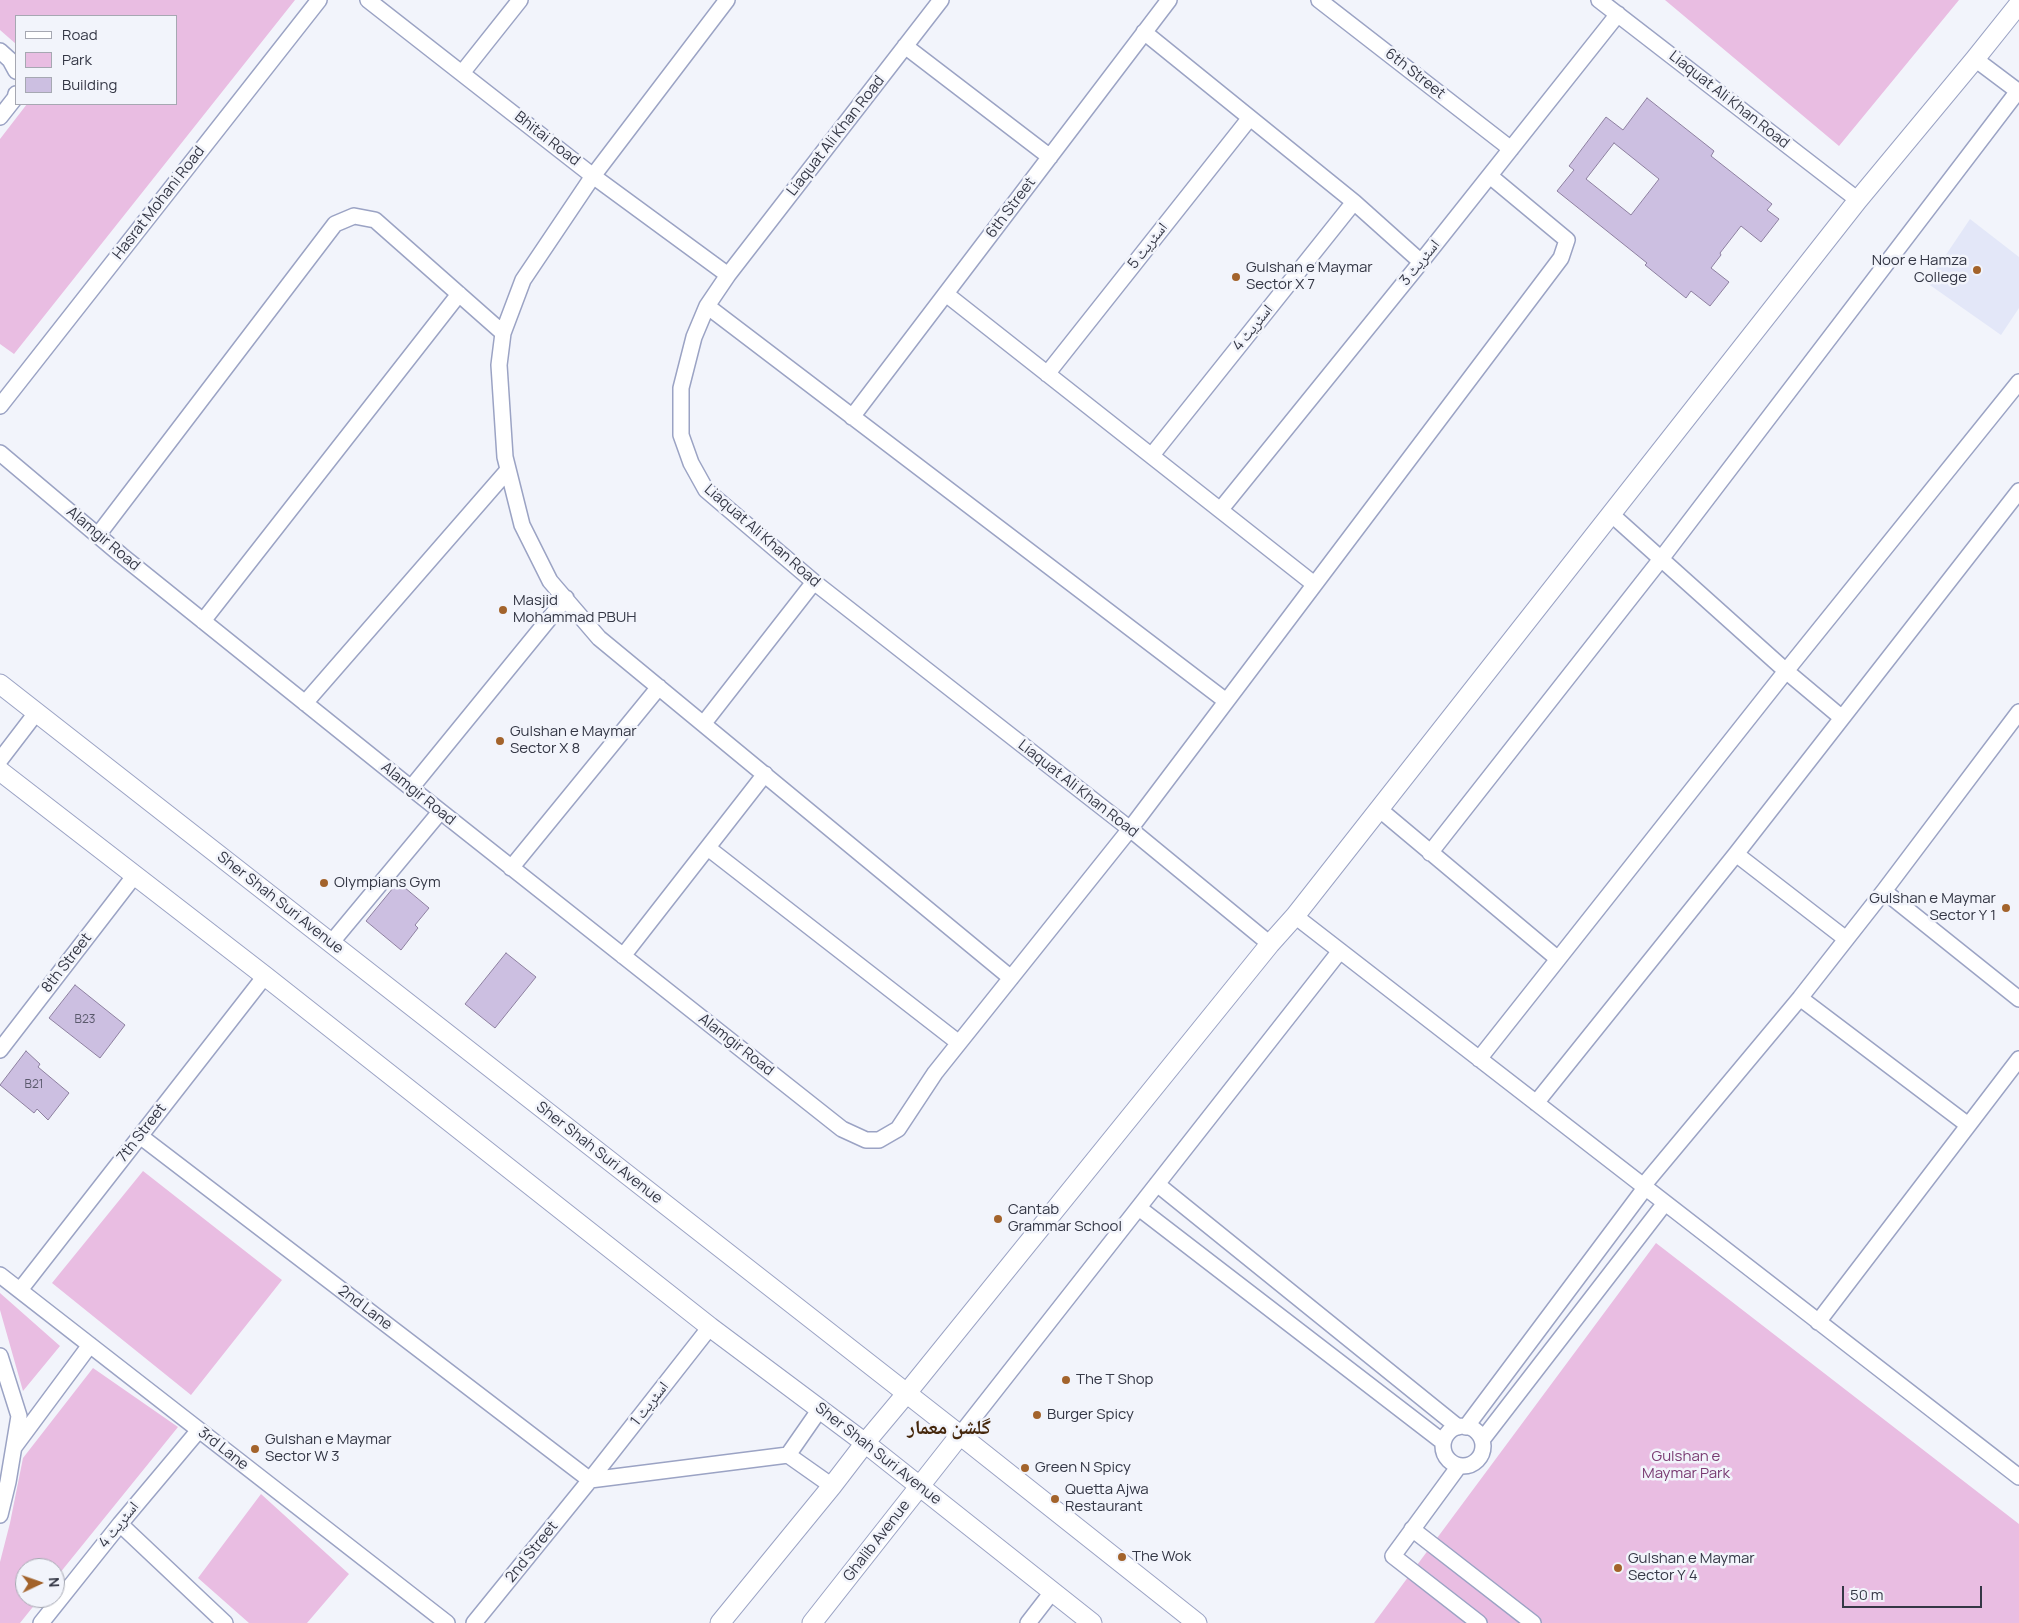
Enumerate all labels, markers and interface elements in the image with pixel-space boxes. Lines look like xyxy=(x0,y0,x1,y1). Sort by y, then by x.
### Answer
legend xyxy=(15,15,178,105)
text: Road xyxy=(62,24,98,45)
street label: 6th Street xyxy=(1381,45,1449,103)
street label: Liaquat Ali Khan Road xyxy=(1665,47,1793,153)
text: Park xyxy=(62,49,92,70)
street label: Liaquat Ali Khan Road xyxy=(783,72,889,200)
text: Building xyxy=(62,74,117,95)
street label: Bhitai Road xyxy=(511,108,583,170)
street label: Hasrat Mohani Road xyxy=(109,143,209,263)
street label: 6th Street xyxy=(982,174,1040,242)
street label: اسٹریٹ 5 xyxy=(1124,219,1172,273)
street label: اسٹریٹ 3 xyxy=(1396,237,1444,289)
place label: Noor e Hamza College xyxy=(1872,252,1967,287)
place label: Gulshan e Maymar Sector X 7 xyxy=(1246,259,1373,294)
marker: Noor e Hamza College xyxy=(1971,264,1983,276)
marker: Gulshan e Maymar Sector X 7 xyxy=(1230,271,1242,283)
street label: اسٹریٹ 4 xyxy=(1229,301,1277,355)
street label: Liaquat Ali Khan Road xyxy=(700,481,824,591)
street label: Alamgir Road xyxy=(63,503,143,575)
place label: Masjid Mohammad PBUH xyxy=(513,592,636,627)
marker: Masjid Mohammad PBUH xyxy=(497,604,509,616)
place label: Gulshan e Maymar Sector X 8 xyxy=(510,723,637,758)
marker: Gulshan e Maymar Sector X 8 xyxy=(494,735,506,747)
street label: Liaquat Ali Khan Road xyxy=(1014,736,1142,842)
street label: Alamgir Road xyxy=(377,759,459,829)
street label: Sher Shah Suri Avenue xyxy=(213,848,347,958)
place label: Olympians Gym xyxy=(334,874,441,892)
marker: Olympians Gym xyxy=(318,877,330,889)
place label: Gulshan e Maymar Sector Y 1 xyxy=(1869,890,1996,925)
marker: Gulshan e Maymar Sector Y 1 xyxy=(2000,902,2012,914)
street label: 8th Street xyxy=(38,930,96,996)
street label: Alamgir Road xyxy=(695,1010,777,1080)
house number: B23 xyxy=(75,1013,95,1027)
house number: B21 xyxy=(25,1078,43,1092)
street label: Sher Shah Suri Avenue xyxy=(532,1098,666,1208)
street label: 7th Street xyxy=(114,1100,170,1166)
place label: Cantab Grammar School xyxy=(1008,1201,1122,1236)
marker: Cantab Grammar School xyxy=(992,1213,1004,1225)
street label: 2nd Lane xyxy=(334,1282,396,1334)
place label: The T Shop xyxy=(1076,1371,1153,1389)
marker: The T Shop xyxy=(1060,1374,1072,1386)
street label: اسٹریٹ 1 xyxy=(627,1378,673,1430)
street label: Sher Shah Suri Avenue xyxy=(811,1399,945,1509)
place label: Burger Spicy xyxy=(1047,1406,1134,1424)
marker: Burger Spicy xyxy=(1031,1409,1043,1421)
district label: گلشن معمار xyxy=(907,1416,991,1440)
street label: 3rd Lane xyxy=(194,1424,252,1474)
place label: Gulshan e Maymar Sector W 3 xyxy=(265,1431,392,1466)
marker: Gulshan e Maymar Sector W 3 xyxy=(249,1443,261,1455)
park label: Gulshan e Maymar Park xyxy=(1642,1448,1730,1483)
place label: Green N Spicy xyxy=(1035,1459,1131,1477)
marker: Green N Spicy xyxy=(1019,1462,1031,1474)
place label: Quetta Ajwa Restaurant xyxy=(1065,1481,1149,1516)
marker: Quetta Ajwa Restaurant xyxy=(1049,1493,1061,1505)
street label: Ghalib Avenue xyxy=(840,1497,914,1585)
street label: اسٹریٹ 4 xyxy=(95,1498,143,1552)
street label: 2nd Street xyxy=(502,1518,562,1586)
place label: The Wok xyxy=(1132,1548,1191,1566)
place label: Gulshan e Maymar Sector Y 4 xyxy=(1628,1550,1755,1585)
marker: The Wok xyxy=(1116,1551,1128,1563)
north arrow xyxy=(15,1558,65,1608)
marker: Gulshan e Maymar Sector Y 4 xyxy=(1612,1562,1624,1574)
scale bar xyxy=(1844,1576,1984,1608)
text: N xyxy=(45,1577,64,1588)
text: 50 m xyxy=(1850,1584,1884,1605)

